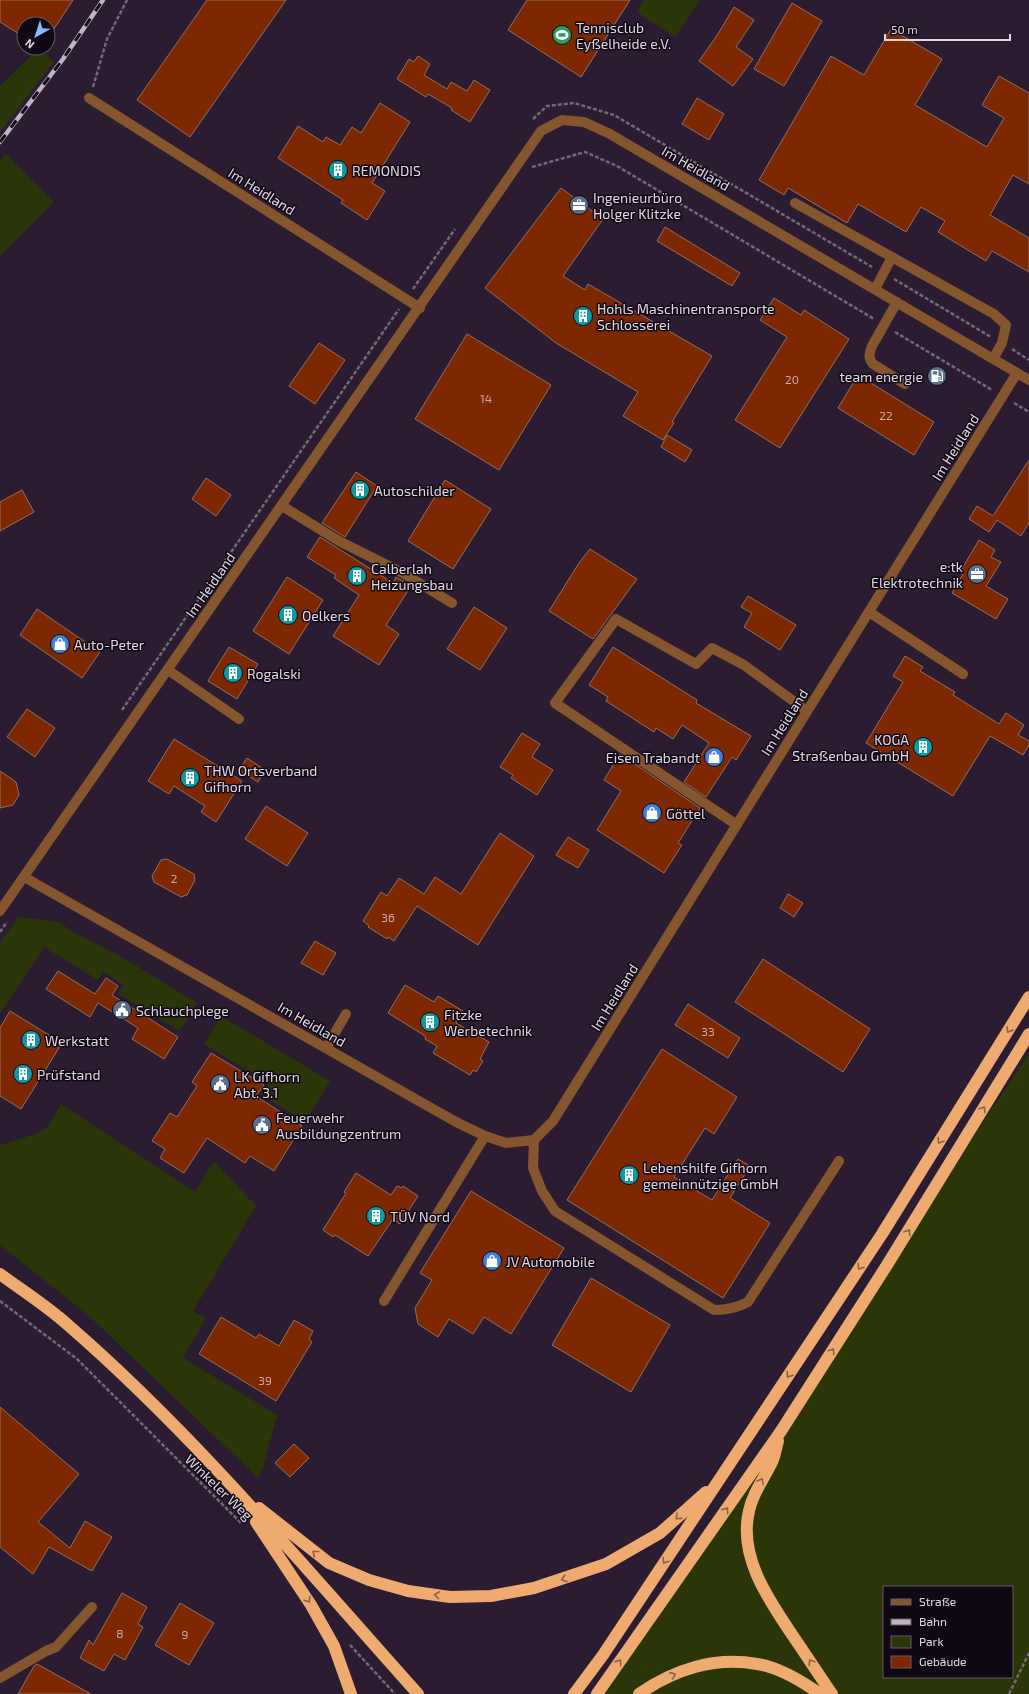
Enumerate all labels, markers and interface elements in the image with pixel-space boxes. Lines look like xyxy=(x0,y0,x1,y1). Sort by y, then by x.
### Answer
north arrow xyxy=(16,16,56,56)
scale bar xyxy=(885,16,1010,42)
place label: Tennisclub Eyßelheide e.V. xyxy=(576,19,671,52)
text: 50 m xyxy=(891,22,918,36)
sports icon: Tennisclub Eyßelheide e.V. xyxy=(551,24,573,46)
text: N xyxy=(22,37,37,52)
street label: Im Heidland xyxy=(659,142,733,194)
building icon: REMONDIS xyxy=(327,159,349,181)
place label: REMONDIS xyxy=(352,162,421,179)
street label: Im Heidland xyxy=(226,164,298,218)
place label: Ingenieurbüro Holger Klitzke xyxy=(593,189,682,222)
office icon: Ingenieurbüro Holger Klitzke xyxy=(568,194,590,216)
place label: Hohls Maschinentransporte Schlosserei xyxy=(597,300,775,333)
building icon: Hohls Maschinentransporte Schlosserei xyxy=(572,305,594,327)
fuel station icon: team energie xyxy=(926,365,948,387)
place label: team energie xyxy=(840,368,923,385)
house number: 20 xyxy=(785,372,799,386)
house number: 14 xyxy=(480,391,492,405)
house number: 22 xyxy=(879,408,893,422)
street label: Im Heidland xyxy=(928,411,982,483)
building icon: Autoschilder xyxy=(349,479,371,501)
place label: Autoschilder xyxy=(374,482,455,499)
street label: Im Heidland xyxy=(181,549,239,621)
place label: e:tk Elektrotechnik xyxy=(871,558,963,591)
place label: Calberlah Heizungsbau xyxy=(371,560,453,593)
office icon: e:tk Elektrotechnik xyxy=(966,563,988,585)
building icon: Calberlah Heizungsbau xyxy=(346,565,368,587)
building icon: Oelkers xyxy=(277,604,299,626)
place label: Oelkers xyxy=(302,607,350,624)
shop icon: Auto-Peter xyxy=(49,633,71,655)
place label: Auto-Peter xyxy=(74,636,145,653)
building icon: Rogalski xyxy=(222,662,244,684)
place label: Rogalski xyxy=(247,665,301,682)
street label: Im Heidland xyxy=(757,686,811,758)
place label: KOGA Straßenbau GmbH xyxy=(792,731,909,764)
building icon: KOGA Straßenbau GmbH xyxy=(912,736,934,758)
shop icon: Eisen Trabandt xyxy=(703,746,725,768)
place label: Eisen Trabandt xyxy=(606,749,700,766)
place label: THW Ortsverband Gifhorn xyxy=(204,762,317,795)
building icon: THW Ortsverband Gifhorn xyxy=(179,767,201,789)
shop icon: Göttel xyxy=(641,802,663,824)
place label: Göttel xyxy=(666,805,706,822)
house number: 2 xyxy=(171,871,178,885)
house number: 36 xyxy=(381,910,395,924)
street label: Im Heidland xyxy=(587,961,641,1033)
street label: Im Heidland xyxy=(275,998,349,1050)
public building icon: Schlauchplege xyxy=(111,999,133,1021)
place label: Schlauchplege xyxy=(136,1002,229,1019)
place label: Fitzke Werbetechnik xyxy=(444,1006,532,1039)
building icon: Fitzke Werbetechnik xyxy=(419,1011,441,1033)
house number: 33 xyxy=(701,1024,715,1038)
one-way arrow xyxy=(1006,1026,1013,1033)
building icon: Werkstatt xyxy=(20,1029,42,1051)
place label: Werkstatt xyxy=(45,1032,109,1049)
building icon: Prüfstand xyxy=(12,1063,34,1085)
place label: Prüfstand xyxy=(37,1066,100,1083)
place label: LK Gifhorn Abt. 3.1 xyxy=(234,1068,300,1101)
public building icon: LK Gifhorn Abt. 3.1 xyxy=(209,1073,231,1095)
one-way arrow xyxy=(979,1106,986,1113)
place label: Feuerwehr Ausbildungzentrum xyxy=(276,1109,401,1142)
public building icon: Feuerwehr Ausbildungzentrum xyxy=(251,1114,273,1136)
one-way arrow xyxy=(938,1136,945,1143)
place label: Lebenshilfe Gifhorn gemeinnützige GmbH xyxy=(643,1159,779,1192)
building icon: Lebenshilfe Gifhorn gemeinnützige GmbH xyxy=(618,1164,640,1186)
building icon: TÜV Nord xyxy=(365,1205,387,1227)
place label: TÜV Nord xyxy=(390,1208,450,1225)
one-way arrow xyxy=(903,1229,910,1236)
shop icon: JV Automobile xyxy=(481,1250,503,1272)
place label: JV Automobile xyxy=(506,1253,595,1270)
one-way arrow xyxy=(858,1262,865,1269)
one-way arrow xyxy=(827,1348,835,1355)
one-way arrow xyxy=(786,1371,793,1378)
house number: 39 xyxy=(258,1373,272,1387)
street label: Winkeler Weg xyxy=(182,1450,257,1524)
one-way arrow xyxy=(756,1478,763,1485)
one-way arrow xyxy=(721,1507,728,1514)
one-way arrow xyxy=(675,1513,682,1520)
one-way arrow xyxy=(313,1551,320,1558)
one-way arrow xyxy=(663,1557,670,1564)
one-way arrow xyxy=(561,1574,568,1583)
legend xyxy=(883,1586,1013,1678)
one-way arrow xyxy=(434,1591,440,1600)
text: Straße xyxy=(919,1594,956,1608)
one-way arrow xyxy=(303,1596,311,1603)
text: Bahn xyxy=(919,1614,947,1628)
house number: 8 xyxy=(116,1626,124,1640)
house number: 9 xyxy=(182,1627,189,1641)
text: Park xyxy=(919,1634,944,1648)
text: Gebäude xyxy=(919,1654,967,1668)
one-way arrow xyxy=(614,1659,622,1666)
one-way arrow xyxy=(809,1659,816,1666)
one-way arrow xyxy=(668,1672,676,1680)

